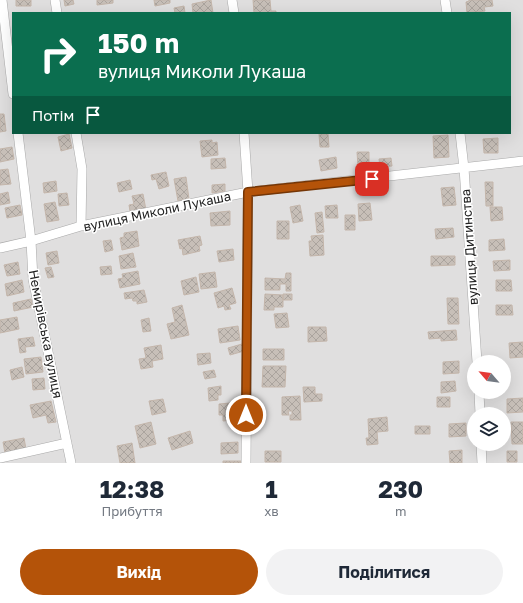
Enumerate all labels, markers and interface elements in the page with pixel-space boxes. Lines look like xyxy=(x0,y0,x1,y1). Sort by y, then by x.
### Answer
text: 150 m xyxy=(98,26,179,59)
icon: right xyxy=(32,28,84,80)
text: вулиця Миколи Лукаша xyxy=(98,60,306,82)
icon: arrive xyxy=(82,104,104,126)
text: Потім xyxy=(32,106,74,124)
pin xyxy=(355,162,389,196)
icon: arrive xyxy=(361,168,383,190)
street label: вулиця Миколи Лукаша xyxy=(82,188,232,234)
street label: вулиця Дитинства xyxy=(457,188,481,306)
street label: Немирівська вулиця xyxy=(26,268,66,400)
north arrow xyxy=(467,355,511,399)
map controls xyxy=(467,355,511,451)
position arrow xyxy=(225,394,267,436)
button: layers xyxy=(467,407,511,451)
text: 12:38 xyxy=(100,474,164,503)
text: 1 xyxy=(265,474,278,503)
text: 230 xyxy=(378,474,423,503)
text: Прибуття xyxy=(102,503,163,519)
text: хв xyxy=(264,503,279,519)
text: m xyxy=(395,503,407,519)
button: Вихід xyxy=(20,549,258,595)
button: Поділитися xyxy=(266,549,503,595)

